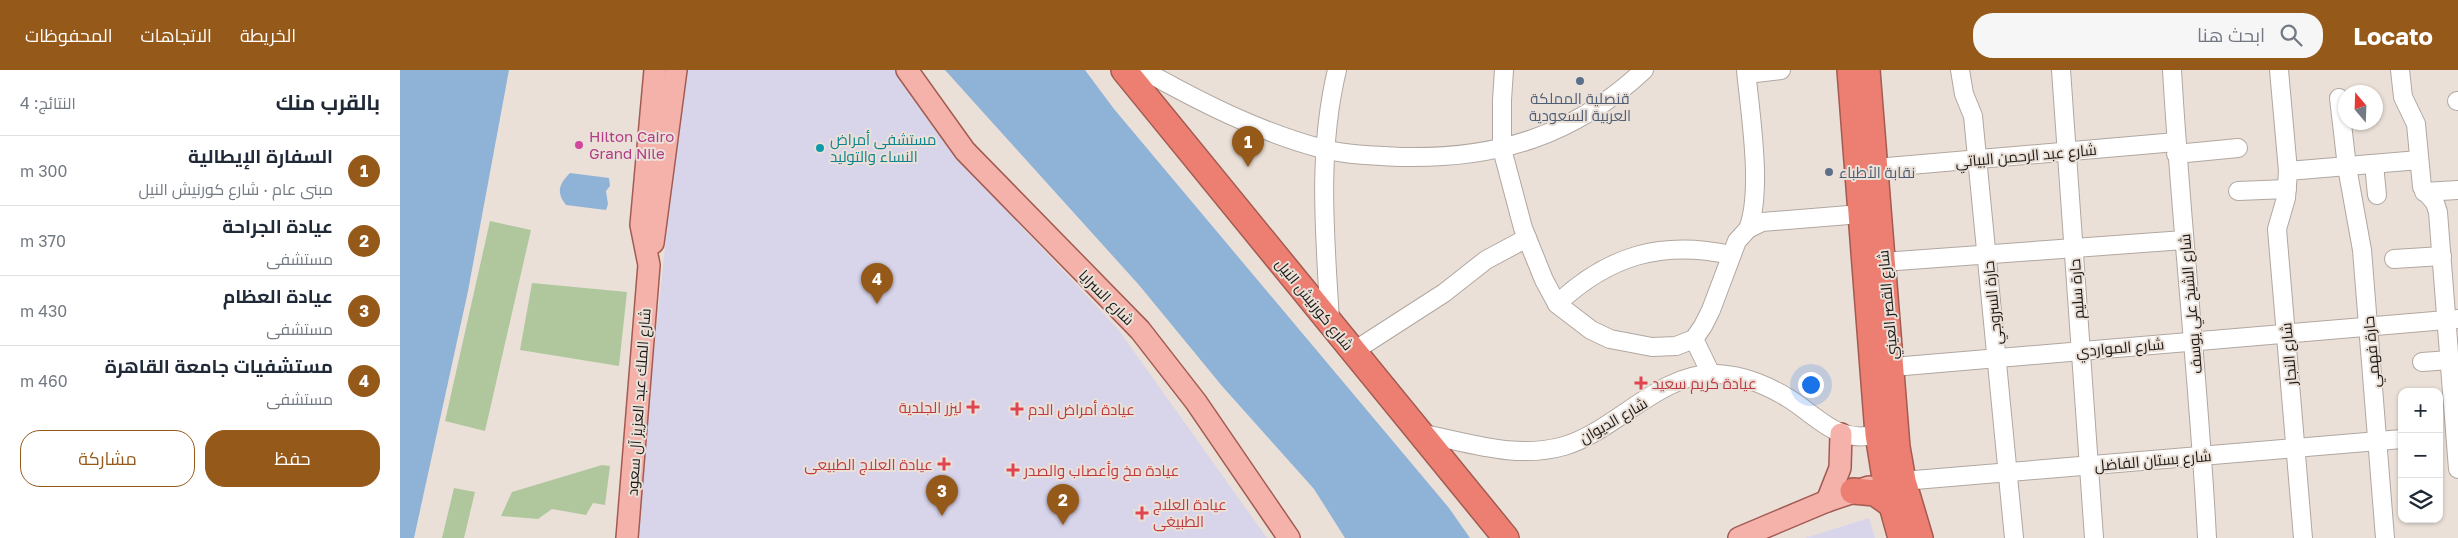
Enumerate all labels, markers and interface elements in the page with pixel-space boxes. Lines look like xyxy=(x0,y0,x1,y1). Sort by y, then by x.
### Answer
search box xyxy=(1973,13,2323,58)
icon: search xyxy=(2277,21,2305,49)
text: Locato xyxy=(2353,21,2433,50)
text: ابحث هنا xyxy=(2197,23,2265,46)
text: المحفوظات xyxy=(25,24,113,46)
text: الاتجاهات xyxy=(141,24,212,46)
text: الخريطة xyxy=(240,24,296,46)
marker: قنصلية المملكة العربية السعودية xyxy=(1574,75,1586,87)
north arrow xyxy=(2338,85,2383,130)
text: بالقرب منك xyxy=(276,89,380,115)
place label: قنصلية المملكة العربية السعودية xyxy=(1529,89,1631,125)
text: النتائج: 4 xyxy=(20,93,76,113)
pin: 1 xyxy=(1232,126,1264,167)
place label: Hilton Cairo Grand Nile xyxy=(589,127,674,162)
place label: مستشفى أمراض النساء والتوليد xyxy=(830,130,937,166)
marker: Hilton Cairo Grand Nile xyxy=(573,139,585,151)
street label: شارع عبد الرحمن البياتي xyxy=(1955,140,2098,174)
marker: مستشفى أمراض النساء والتوليد xyxy=(814,142,826,154)
text: السفارة الإيطالية xyxy=(188,144,333,167)
text: 300 m xyxy=(20,161,67,181)
text: 1 xyxy=(360,161,368,181)
place label: نقابة الأطباء xyxy=(1839,163,1915,181)
marker: نقابة الأطباء xyxy=(1823,166,1835,178)
text: مبنى عام · شارع كورنيش النيل xyxy=(139,179,333,199)
text: عيادة الجراحة xyxy=(222,214,333,237)
text: 370 m xyxy=(20,231,66,251)
text: 2 xyxy=(359,231,369,251)
street label: شارع الشيخ علي يوسف xyxy=(2175,233,2209,375)
text: مستشفى xyxy=(266,249,333,269)
street label: شارع القصر العيني xyxy=(1873,249,1905,361)
street label: شارع كورنيش النيل xyxy=(1270,254,1358,356)
street label: حارة سليم xyxy=(2065,258,2089,320)
street label: حارة السروجي xyxy=(1979,260,2009,346)
pin: 4 xyxy=(861,263,893,304)
street label: شارع السرايا xyxy=(1074,266,1138,330)
text: عيادة العظام xyxy=(223,284,333,307)
text: 430 m xyxy=(20,301,67,321)
text: 3 xyxy=(359,301,369,321)
street label: شارع الملك عبد العزيز آل سعود xyxy=(622,308,657,497)
street label: حارة فهمي xyxy=(2359,315,2387,388)
text: مستشفى xyxy=(266,319,333,339)
street label: شارع النجار xyxy=(2276,322,2303,387)
street label: شارع المواردي xyxy=(2075,334,2165,364)
text: مستشفيات جامعة القاهرة xyxy=(105,354,333,377)
text: 460 m xyxy=(20,371,68,391)
text: 4 xyxy=(359,371,369,391)
your location xyxy=(1798,372,1824,398)
place label: عيادة كريم سعيد xyxy=(1652,374,1757,394)
marker: عيادة كريم سعيد xyxy=(1634,376,1648,390)
map controls xyxy=(2398,388,2443,523)
button: + xyxy=(2398,388,2443,433)
text: مستشفى xyxy=(266,389,333,409)
street label: شارع الديوان xyxy=(1576,393,1652,449)
place label: ليزر الجلدية xyxy=(899,398,962,417)
marker: ليزر الجلدية xyxy=(966,400,980,414)
place label: عيادة أمراض الدم xyxy=(1028,400,1135,420)
marker: عيادة أمراض الدم xyxy=(1010,402,1024,416)
button: مشاركة xyxy=(20,430,195,487)
button: حفظ xyxy=(205,430,380,487)
button: − xyxy=(2398,433,2443,478)
street label: شارع بستان الفاضل xyxy=(2094,446,2212,477)
place label: عيادة العلاج الطبيعى xyxy=(804,455,933,476)
marker: عيادة العلاج الطبيعى xyxy=(937,457,951,471)
place label: عيادة مخ وأعصاب والصدر xyxy=(1023,461,1179,482)
marker: عيادة مخ وأعصاب والصدر xyxy=(1006,463,1020,477)
pin: 3 xyxy=(926,475,958,516)
button: layers xyxy=(2398,478,2443,523)
pin: 2 xyxy=(1047,484,1079,525)
place label: عيادة العلاج الطبيغى xyxy=(1153,495,1227,532)
marker: عيادة العلاج الطبيغى xyxy=(1135,506,1149,520)

